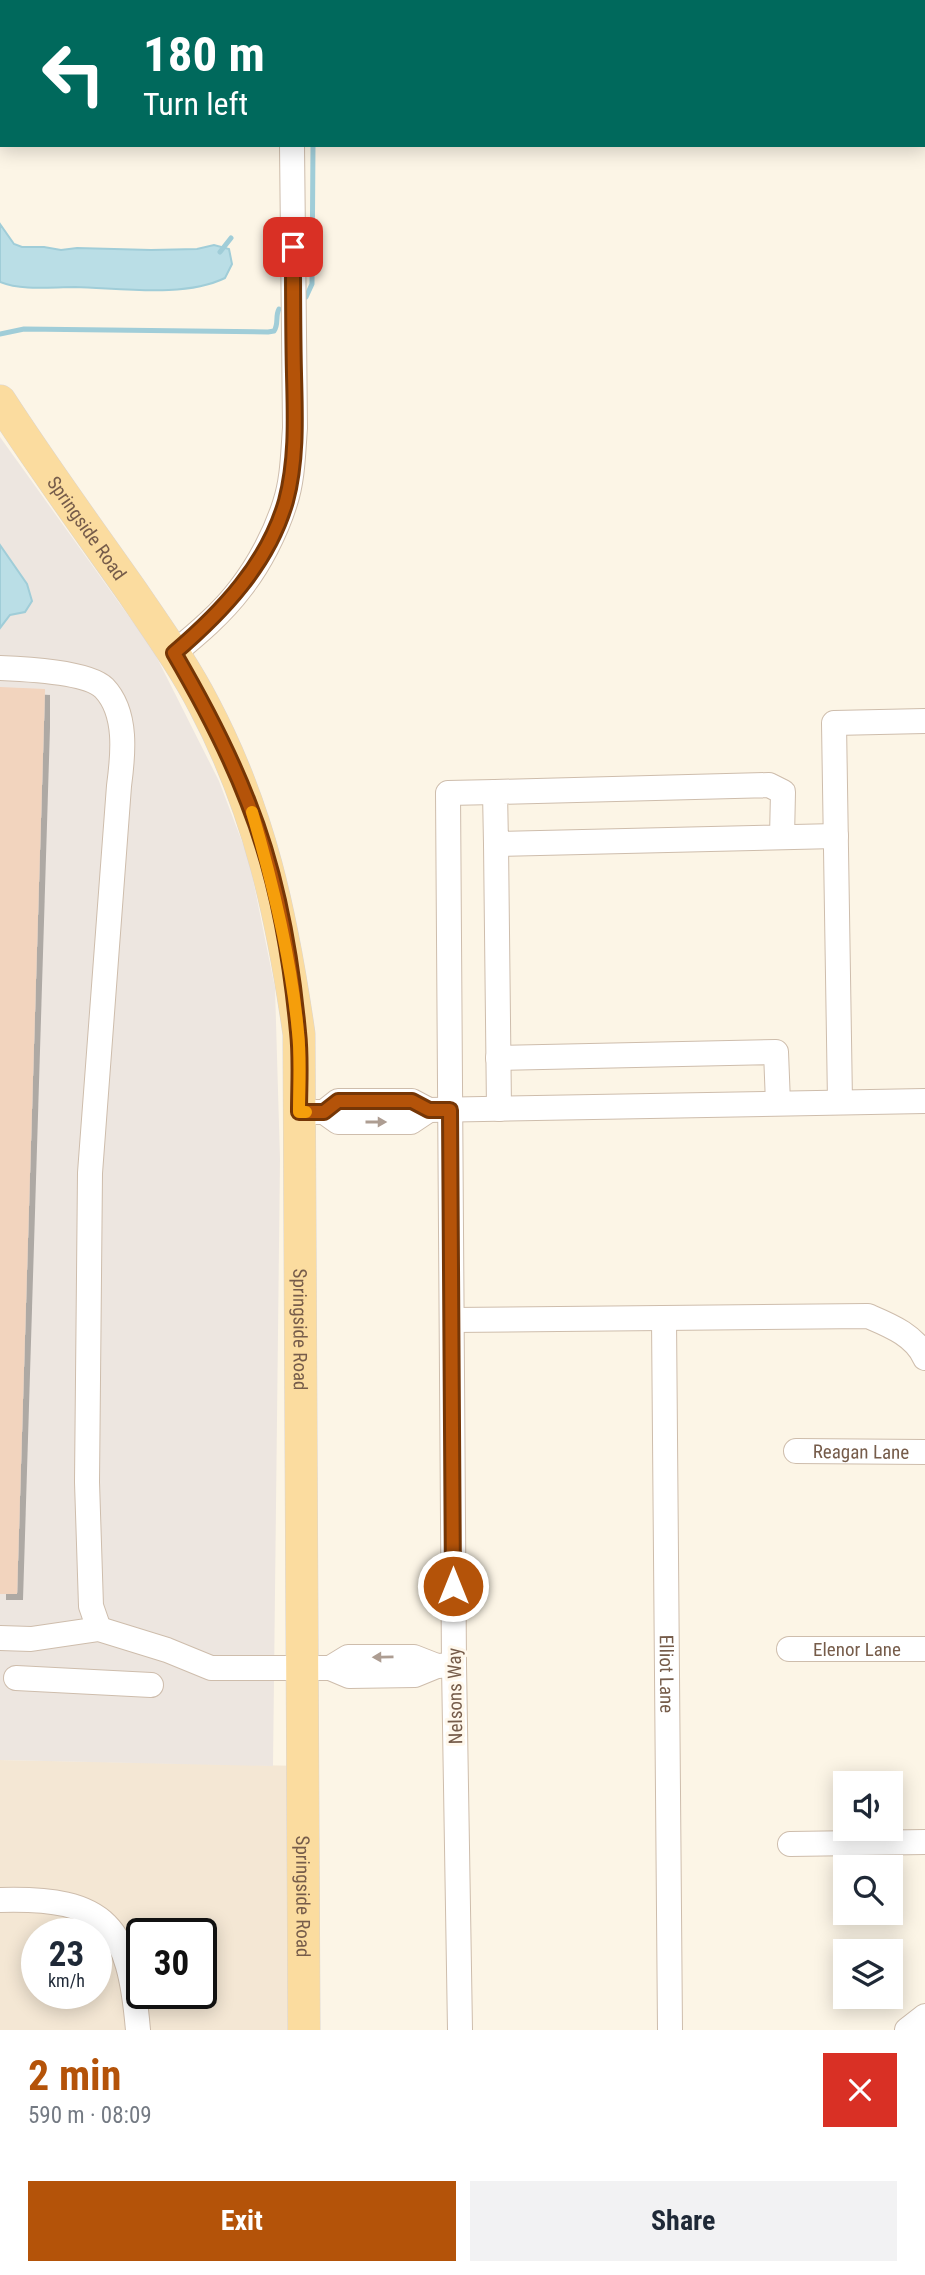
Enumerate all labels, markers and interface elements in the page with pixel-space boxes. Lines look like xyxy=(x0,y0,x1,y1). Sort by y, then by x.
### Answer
text: 180 m xyxy=(143,26,265,83)
icon: left xyxy=(28,28,119,119)
text: Turn left xyxy=(143,85,248,123)
pin xyxy=(263,217,323,277)
icon: arrive xyxy=(274,228,312,266)
street label: Springside Road xyxy=(43,472,132,584)
one-way arrow xyxy=(366,1116,388,1128)
street label: Springside Road xyxy=(289,1268,312,1390)
street label: Reagan Lane xyxy=(813,1440,909,1463)
position arrow xyxy=(416,1549,490,1623)
street label: Elliot Lane xyxy=(655,1635,679,1713)
street label: Elenor Lane xyxy=(813,1638,901,1661)
street label: Nelsons Way xyxy=(443,1647,467,1744)
one-way arrow xyxy=(372,1651,394,1663)
map controls xyxy=(833,1771,903,2009)
button: sound xyxy=(833,1771,903,1841)
street label: Springside Road xyxy=(292,1835,315,1957)
button: search xyxy=(833,1855,903,1925)
speed limit sign: 30 xyxy=(126,1918,217,2009)
text: 23 xyxy=(49,1934,84,1975)
button: layers xyxy=(833,1939,903,2009)
text: km/h xyxy=(48,1970,85,1991)
text: 2 min xyxy=(28,2051,121,2100)
button: close xyxy=(823,2053,897,2127)
text: 590 m · 08:09 xyxy=(28,2102,152,2129)
button: Exit xyxy=(28,2181,456,2261)
button: Share xyxy=(470,2181,897,2261)

